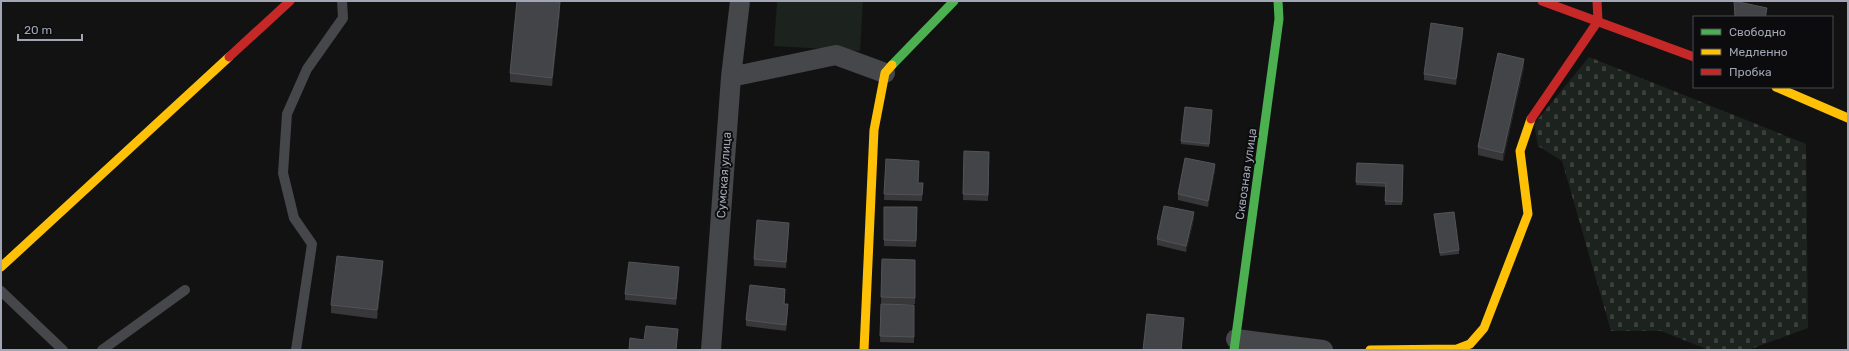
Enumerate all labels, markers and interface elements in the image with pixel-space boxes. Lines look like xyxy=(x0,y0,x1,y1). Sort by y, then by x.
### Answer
scale bar xyxy=(18,16,82,42)
legend xyxy=(1693,16,1833,88)
text: 20 m xyxy=(24,23,52,37)
text: Свободно xyxy=(1729,25,1786,39)
text: Медленно xyxy=(1729,45,1788,59)
text: Пробка xyxy=(1729,65,1772,79)
street label: Сквозная улица xyxy=(1233,127,1259,221)
street label: Сумская улица xyxy=(714,131,734,219)

